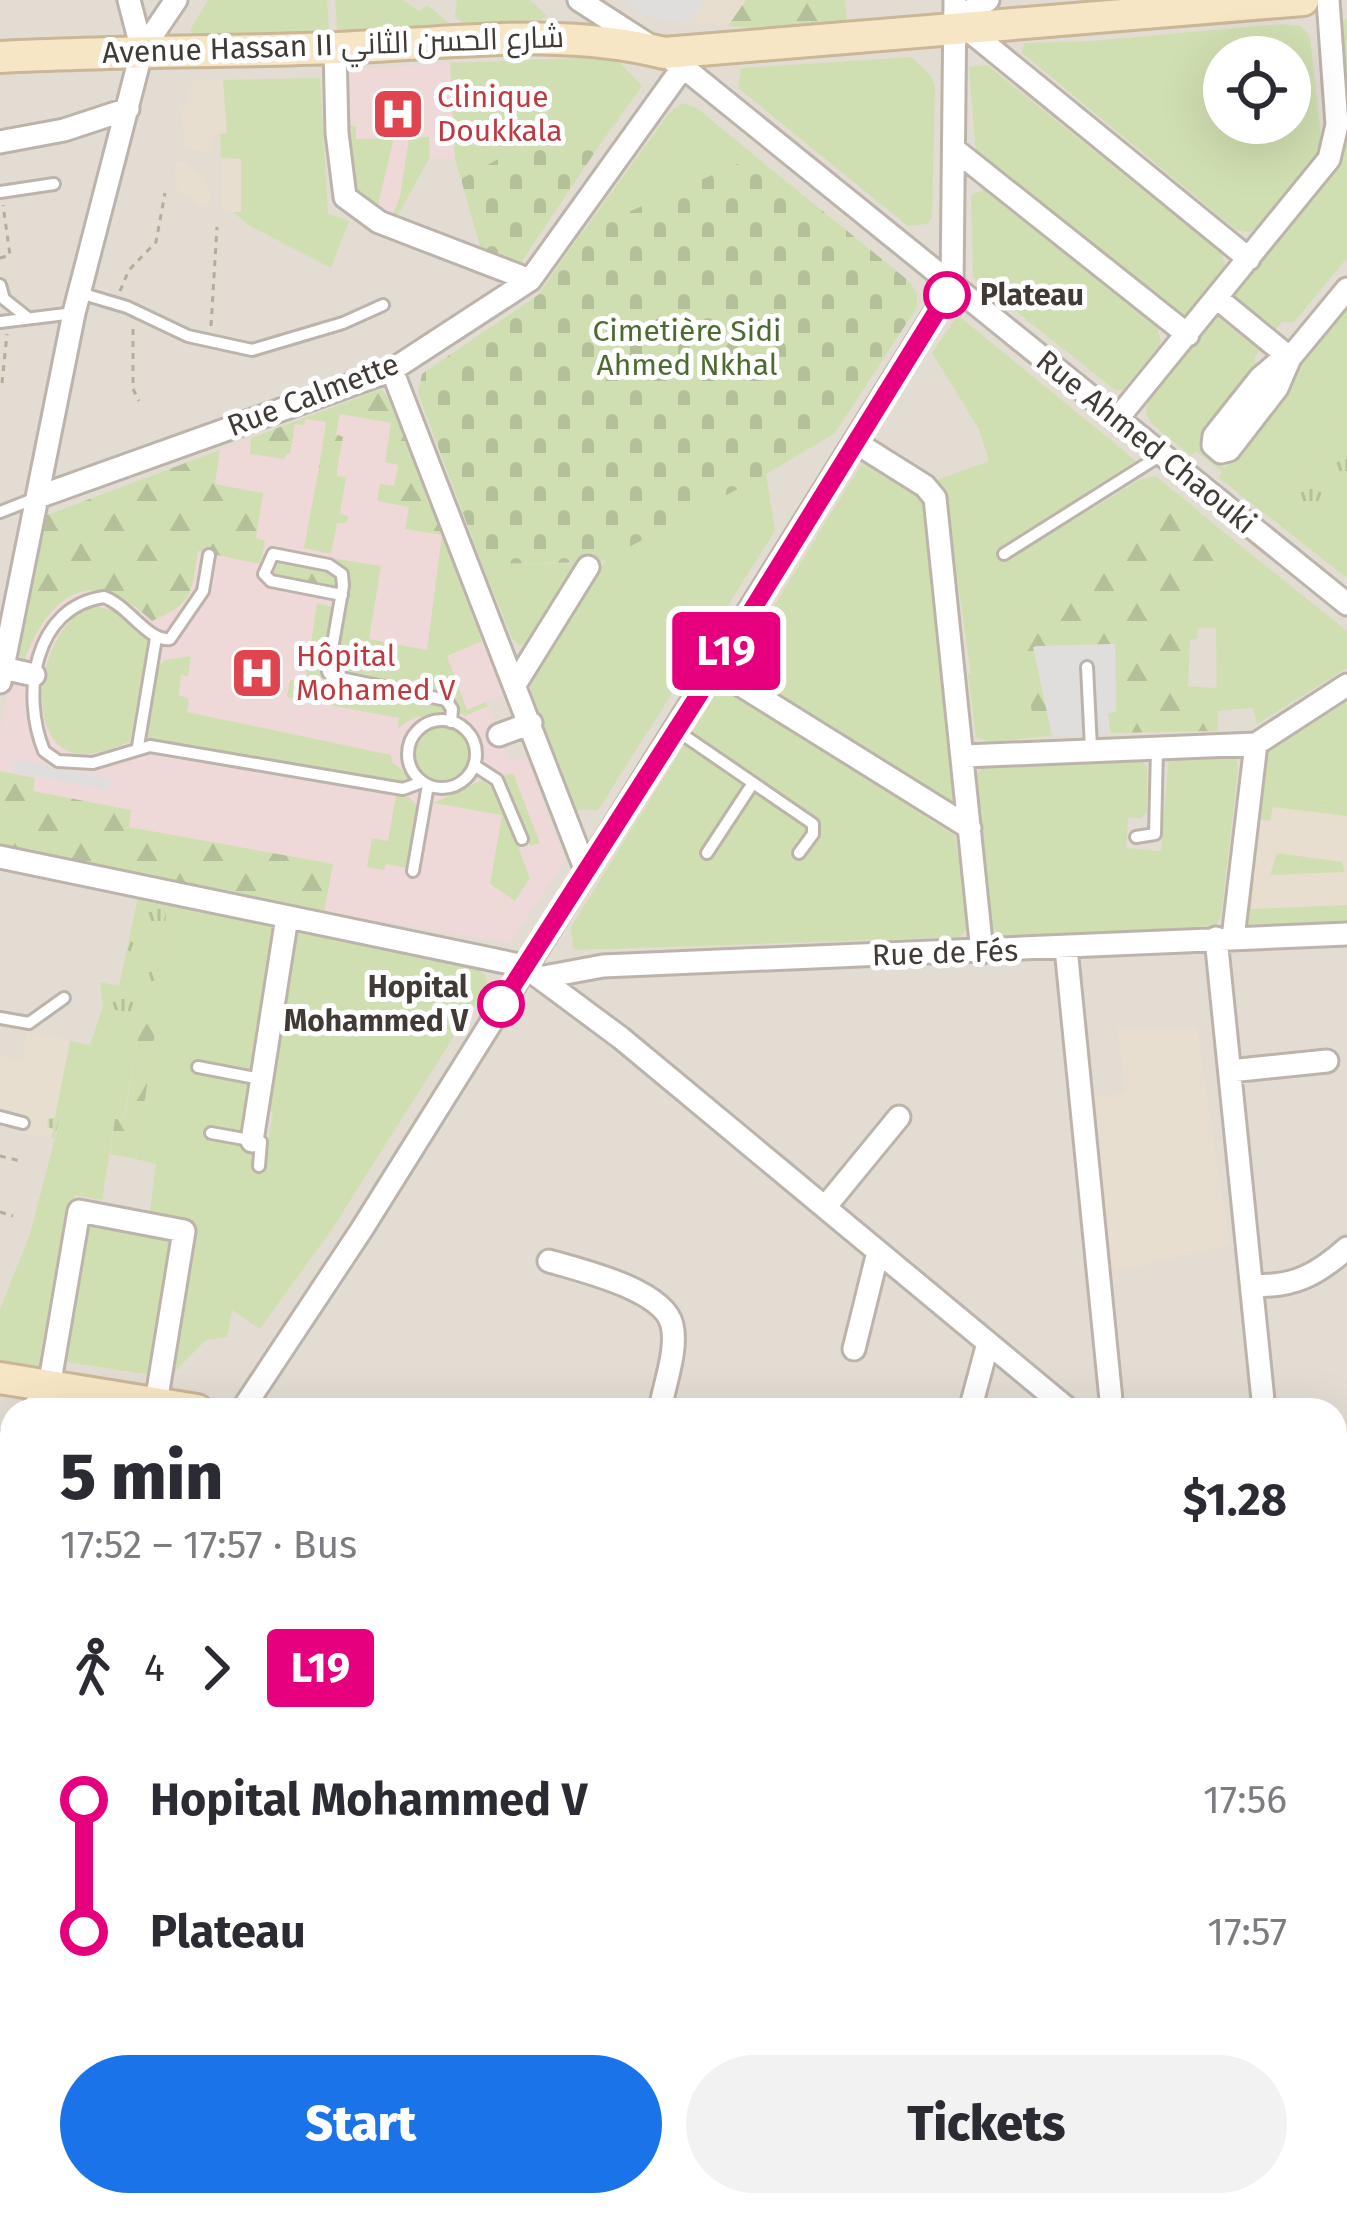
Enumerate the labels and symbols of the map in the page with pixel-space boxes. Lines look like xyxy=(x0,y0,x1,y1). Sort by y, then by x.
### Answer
street label: Avenue Hassan II شارع الحسن الثاني xyxy=(101,19,565,76)
place label: Clinique Doukkala xyxy=(437,79,563,149)
hospital icon: Clinique Doukkala xyxy=(370,86,426,142)
marker: Plateau xyxy=(925,273,969,317)
place label: Plateau xyxy=(980,277,1084,313)
park label: Cimetière Sidi Ahmed Nkhal xyxy=(592,313,782,383)
street label: Rue Ahmed Chaouki xyxy=(1029,342,1263,542)
street label: Rue Calmette xyxy=(222,346,404,444)
line badge: L19 xyxy=(657,612,795,690)
place label: Hôpital Mohamed V xyxy=(296,638,456,708)
hospital icon: Hôpital Mohamed V xyxy=(229,645,285,701)
street label: Rue de Fés xyxy=(871,932,1019,974)
place label: Hopital Mohammed V xyxy=(284,969,469,1039)
marker: Hopital Mohammed V xyxy=(479,982,523,1026)

